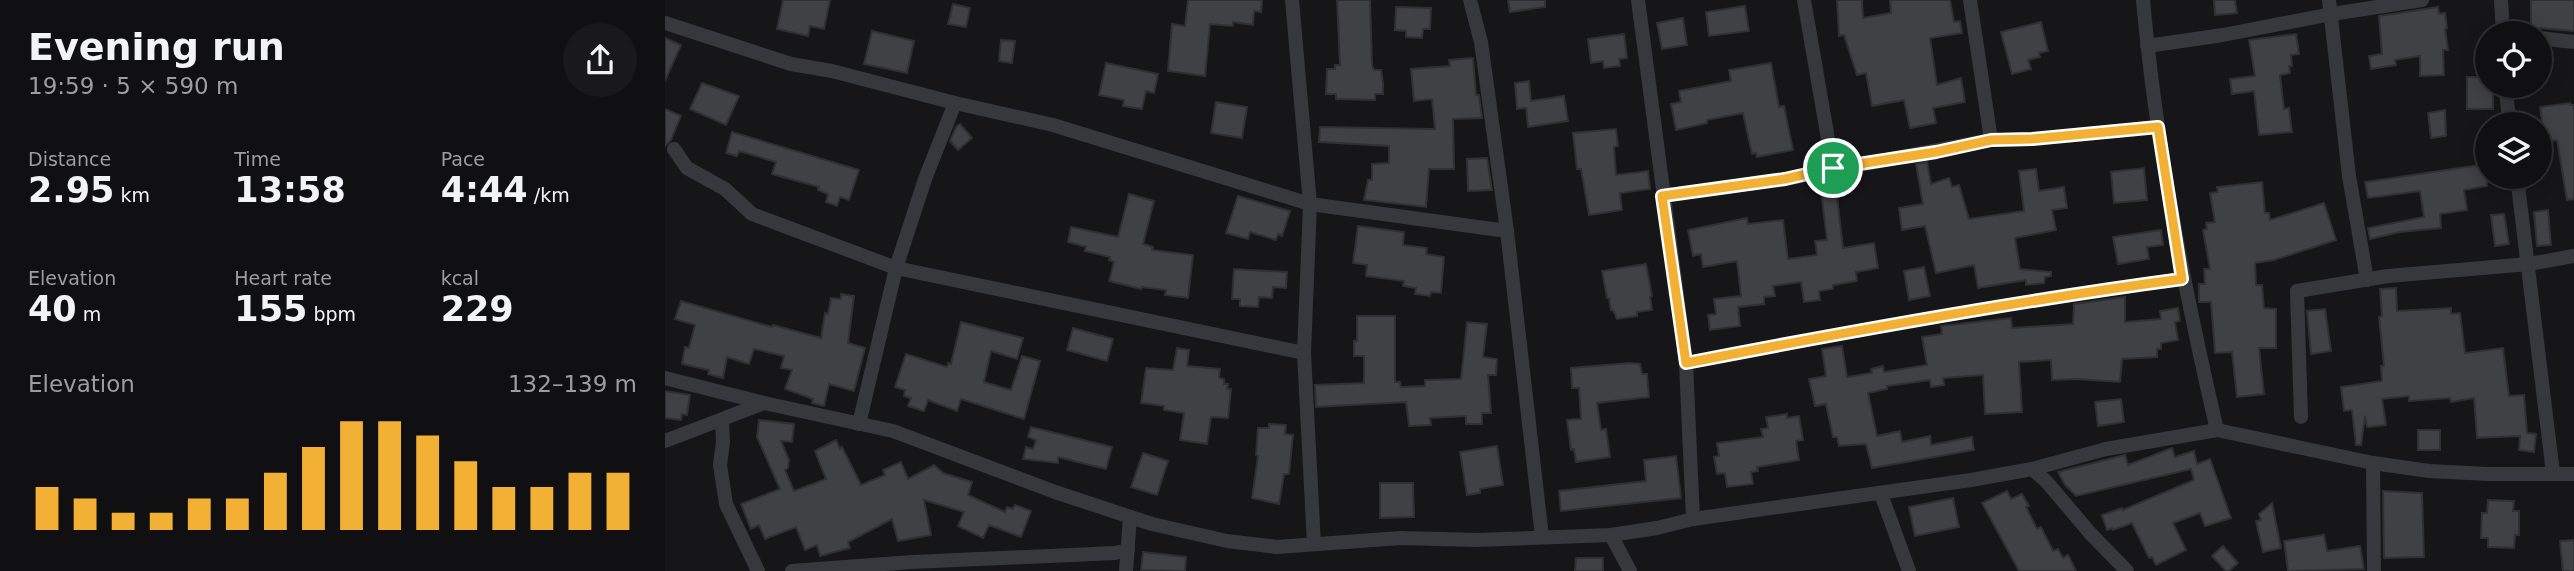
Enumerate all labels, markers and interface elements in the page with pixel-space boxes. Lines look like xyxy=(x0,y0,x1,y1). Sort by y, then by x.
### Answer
map controls xyxy=(2475,21,2552,189)
button: locate xyxy=(2475,21,2552,98)
button: share xyxy=(563,23,637,97)
text: Evening run xyxy=(28,25,285,69)
text: 19:59 · 5 × 590 m xyxy=(28,73,238,99)
button: layers xyxy=(2475,112,2552,189)
pin xyxy=(1803,138,1863,198)
text: Distance xyxy=(28,148,111,170)
text: Time xyxy=(234,148,281,170)
text: Pace xyxy=(441,148,485,170)
icon: arrive xyxy=(1814,149,1852,187)
text: 2.95 xyxy=(28,170,114,210)
text: 13:58 xyxy=(234,170,346,210)
text: 4:44 xyxy=(441,170,528,210)
text: km xyxy=(114,184,150,206)
text: /km xyxy=(528,184,570,206)
text: Elevation xyxy=(28,267,116,289)
text: Heart rate xyxy=(234,267,332,289)
text: kcal xyxy=(441,267,479,289)
text: 40 xyxy=(28,289,77,329)
text: 155 xyxy=(234,289,307,329)
text: 229 xyxy=(441,289,514,329)
text: m xyxy=(77,303,101,325)
text: bpm xyxy=(307,303,356,325)
text: Elevation xyxy=(28,371,135,397)
text: 132–139 m xyxy=(508,371,637,397)

